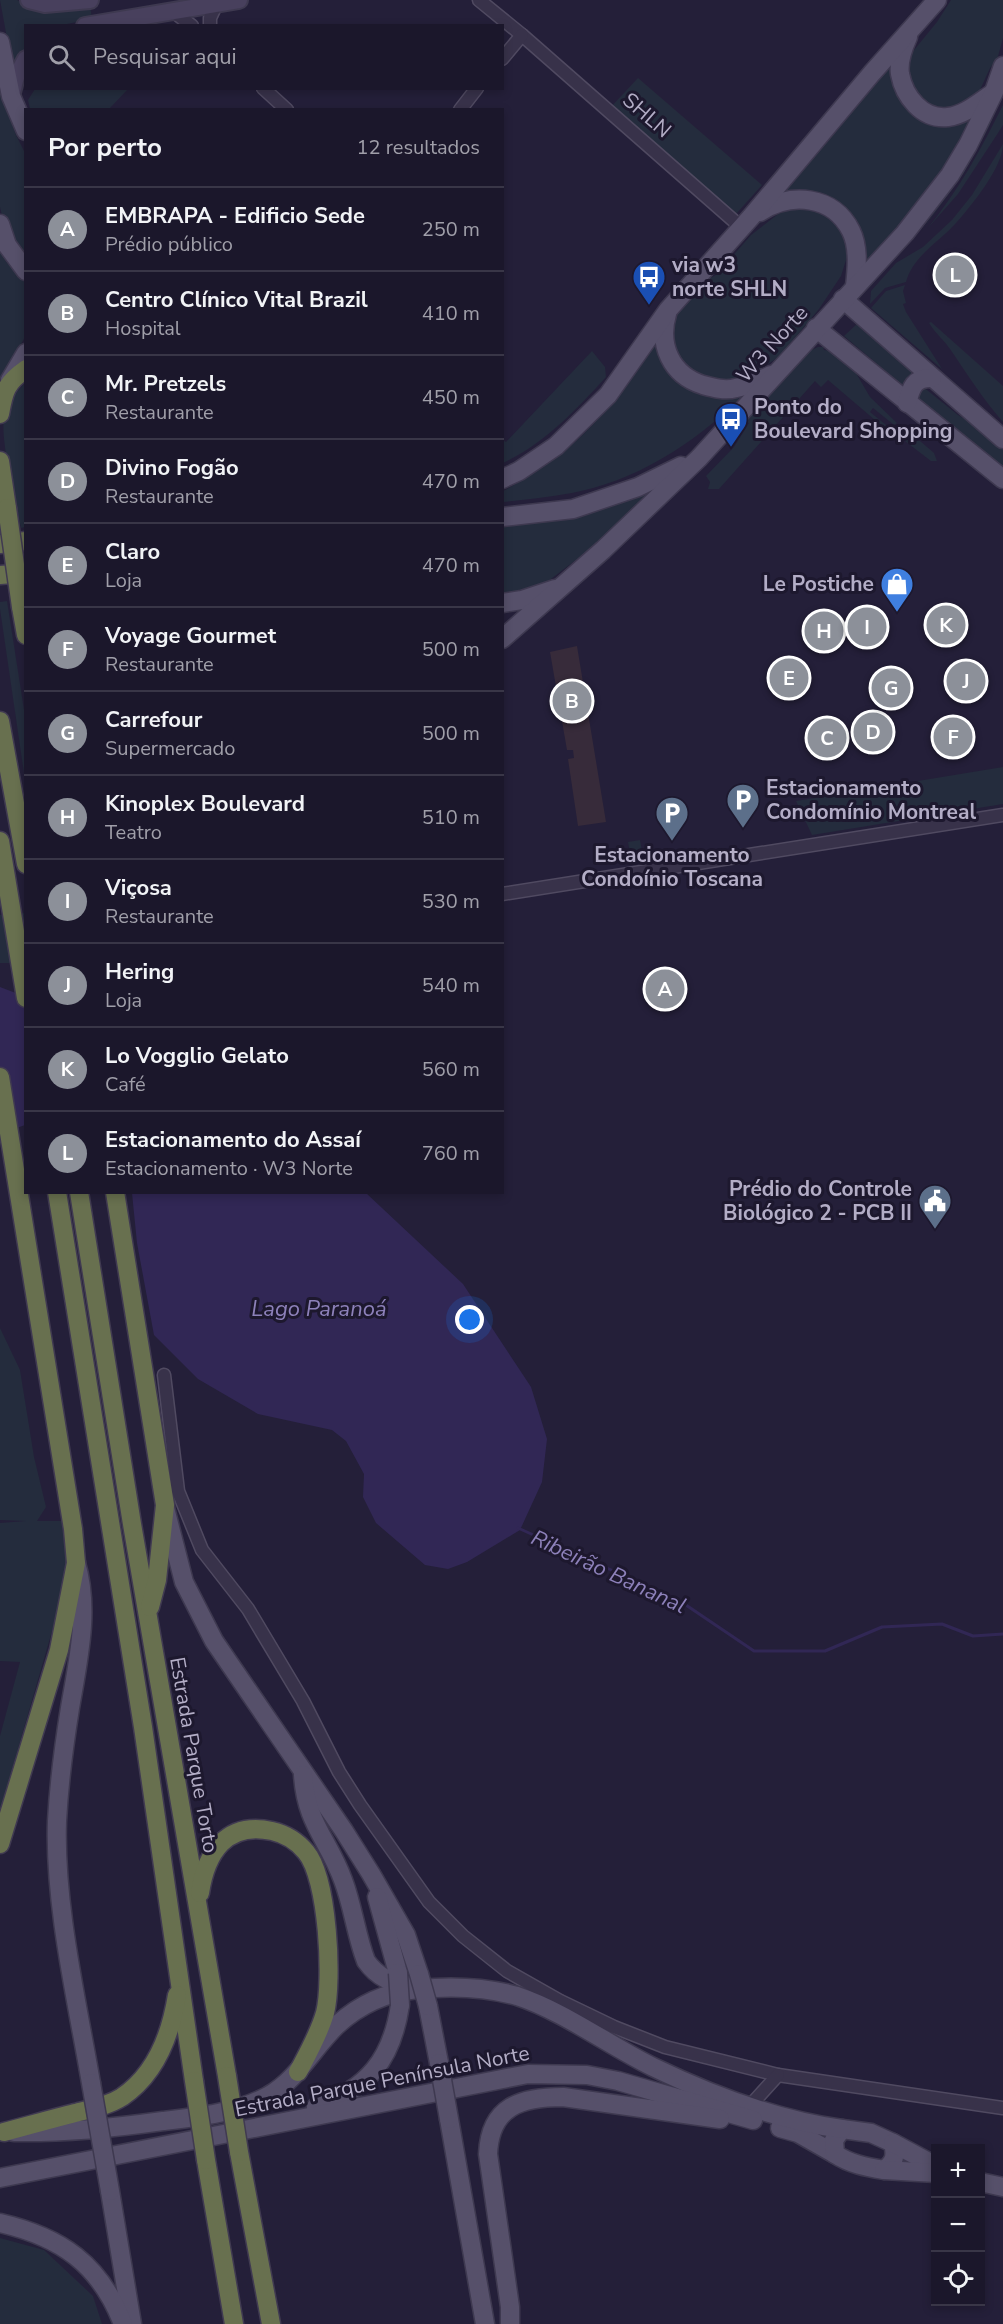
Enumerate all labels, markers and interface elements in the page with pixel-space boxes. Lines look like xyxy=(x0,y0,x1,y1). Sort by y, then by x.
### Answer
search box xyxy=(24,24,504,90)
icon: search xyxy=(45,41,78,74)
text: Pesquisar aqui xyxy=(93,42,237,72)
street label: SHLN xyxy=(617,86,677,144)
text: Por perto xyxy=(48,130,162,165)
text: 12 resultados xyxy=(357,134,480,161)
text: EMBRAPA - Edificio Sede xyxy=(105,201,365,231)
text: A xyxy=(60,216,75,243)
text: 250 m xyxy=(422,216,480,243)
text: Prédio público xyxy=(105,231,233,258)
place label: via w3 norte SHLN xyxy=(671,251,787,303)
pin: L xyxy=(936,252,974,298)
bus stop icon: via w3 norte SHLN xyxy=(631,259,667,306)
text: Centro Clínico Vital Brazil xyxy=(105,285,368,315)
street label: W3 Norte xyxy=(730,299,814,389)
text: B xyxy=(61,300,74,327)
text: 410 m xyxy=(422,300,480,327)
text: Hospital xyxy=(105,315,181,342)
text: Mr. Pretzels xyxy=(105,369,226,399)
text: C xyxy=(61,384,74,411)
text: 450 m xyxy=(422,384,480,411)
place label: Ponto do Boulevard Shopping xyxy=(754,393,952,445)
text: Restaurante xyxy=(105,399,214,426)
bus stop icon: Ponto do Boulevard Shopping xyxy=(713,401,749,448)
text: Divino Fogão xyxy=(105,453,239,483)
text: D xyxy=(60,468,75,495)
text: 470 m xyxy=(422,468,480,495)
text: Restaurante xyxy=(105,483,214,510)
text: Claro xyxy=(105,537,160,567)
text: E xyxy=(62,552,73,579)
text: 470 m xyxy=(422,552,480,579)
shop icon: Le Postiche xyxy=(879,566,915,613)
text: Loja xyxy=(105,567,142,594)
place label: Le Postiche xyxy=(763,570,874,598)
pin: K xyxy=(926,602,966,648)
pin: I xyxy=(848,604,886,650)
pin: H xyxy=(804,608,844,654)
text: Voyage Gourmet xyxy=(105,621,276,651)
text: F xyxy=(62,636,73,663)
text: 500 m xyxy=(422,636,480,663)
text: Restaurante xyxy=(105,651,214,678)
pin: E xyxy=(770,656,808,700)
pin: J xyxy=(946,658,986,704)
pin: G xyxy=(872,666,910,710)
pin: B xyxy=(552,678,592,724)
text: Carrefour xyxy=(105,705,202,735)
pin: D xyxy=(854,710,892,754)
pin: F xyxy=(934,714,972,760)
pin: C xyxy=(808,716,846,760)
text: G xyxy=(60,720,75,747)
text: 500 m xyxy=(422,720,480,747)
text: Supermercado xyxy=(105,735,235,762)
place label: Estacionamento Condomínio Montreal xyxy=(766,774,976,826)
parking icon: Estacionamento Condomínio Montreal xyxy=(725,782,761,829)
text: Kinoplex Boulevard xyxy=(105,789,305,819)
parking icon: Estacionamento Condoínio Toscana xyxy=(654,795,690,842)
text: H xyxy=(60,804,75,831)
text: 510 m xyxy=(422,804,480,831)
text: Teatro xyxy=(105,819,162,846)
place label: Estacionamento Condoínio Toscana xyxy=(581,841,763,893)
text: Viçosa xyxy=(105,873,172,903)
text: I xyxy=(65,888,70,915)
text: 530 m xyxy=(422,888,480,915)
text: Restaurante xyxy=(105,903,214,930)
text: Hering xyxy=(105,957,174,987)
pin: A xyxy=(646,966,684,1012)
text: J xyxy=(64,972,71,999)
text: 540 m xyxy=(422,972,480,999)
text: Loja xyxy=(105,987,142,1014)
text: Lo Vogglio Gelato xyxy=(105,1041,289,1071)
text: K xyxy=(61,1056,74,1083)
text: 560 m xyxy=(422,1056,480,1083)
text: Café xyxy=(105,1071,146,1098)
text: Estacionamento do Assaí xyxy=(105,1125,361,1155)
text: L xyxy=(62,1140,73,1167)
text: 760 m xyxy=(422,1140,480,1167)
text: Estacionamento · W3 Norte xyxy=(105,1155,353,1182)
place label: Prédio do Controle Biológico 2 - PCB II xyxy=(723,1175,912,1227)
public building icon: Prédio do Controle Biológico 2 - PCB II xyxy=(917,1183,953,1230)
water label: Lago Paranoá xyxy=(251,1294,387,1324)
your location xyxy=(455,1305,484,1334)
water label: Ribeirão Bananal xyxy=(526,1523,691,1621)
street label: Estrada Parque Torto xyxy=(163,1655,225,1855)
street label: Estrada Parque Península Norte xyxy=(232,2039,532,2123)
map controls xyxy=(931,2144,985,2306)
button: + xyxy=(931,2144,985,2198)
button: − xyxy=(931,2198,985,2252)
button: locate xyxy=(931,2252,985,2306)

